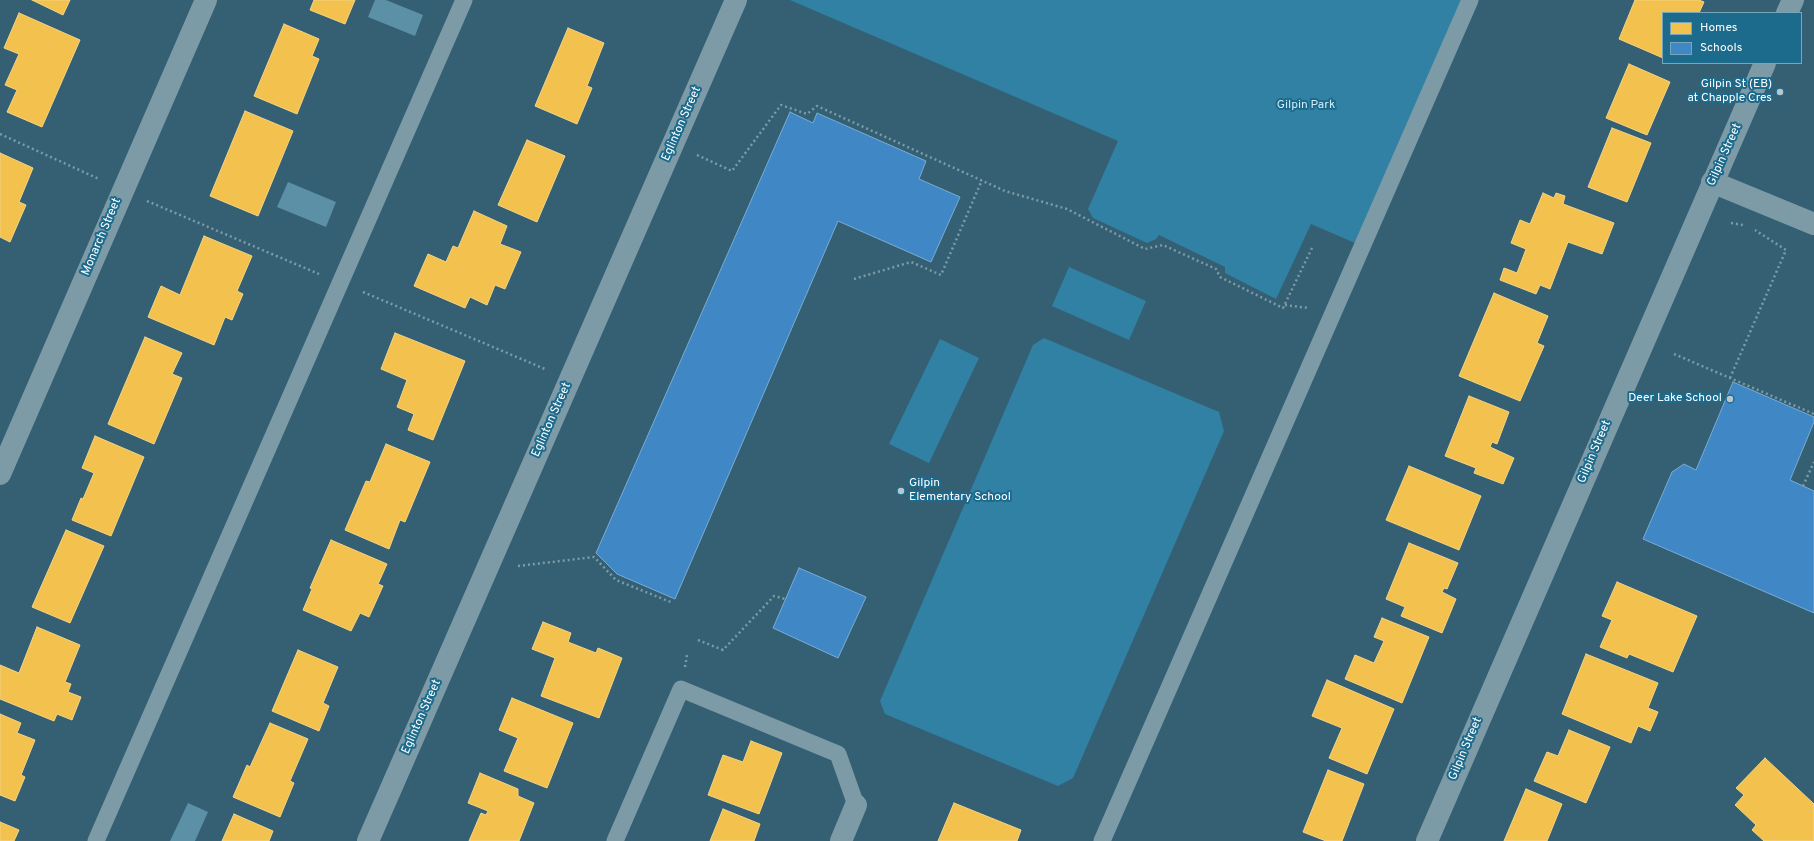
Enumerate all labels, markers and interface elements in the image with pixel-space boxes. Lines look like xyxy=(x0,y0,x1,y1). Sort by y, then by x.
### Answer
legend xyxy=(1662,12,1802,64)
text: Homes xyxy=(1700,20,1737,36)
text: Schools xyxy=(1700,40,1742,56)
place label: Gilpin St (EB) at Chapple Cres xyxy=(1687,78,1772,106)
street label: Eglinton Street xyxy=(659,85,705,163)
marker: Gilpin St (EB) at Chapple Cres xyxy=(1775,87,1785,97)
park label: Gilpin Park xyxy=(1277,99,1335,113)
street label: Gilpin Street xyxy=(1705,122,1745,188)
street label: Monarch Street xyxy=(79,196,125,278)
street label: Eglinton Street xyxy=(529,381,575,459)
place label: Deer Lake School xyxy=(1628,392,1722,406)
marker: Deer Lake School xyxy=(1725,394,1735,404)
street label: Gilpin Street xyxy=(1575,418,1615,486)
place label: Gilpin Elementary School xyxy=(909,477,1011,505)
marker: Gilpin Elementary School xyxy=(896,486,906,496)
street label: Eglinton Street xyxy=(399,678,445,756)
street label: Gilpin Street xyxy=(1446,715,1486,783)

